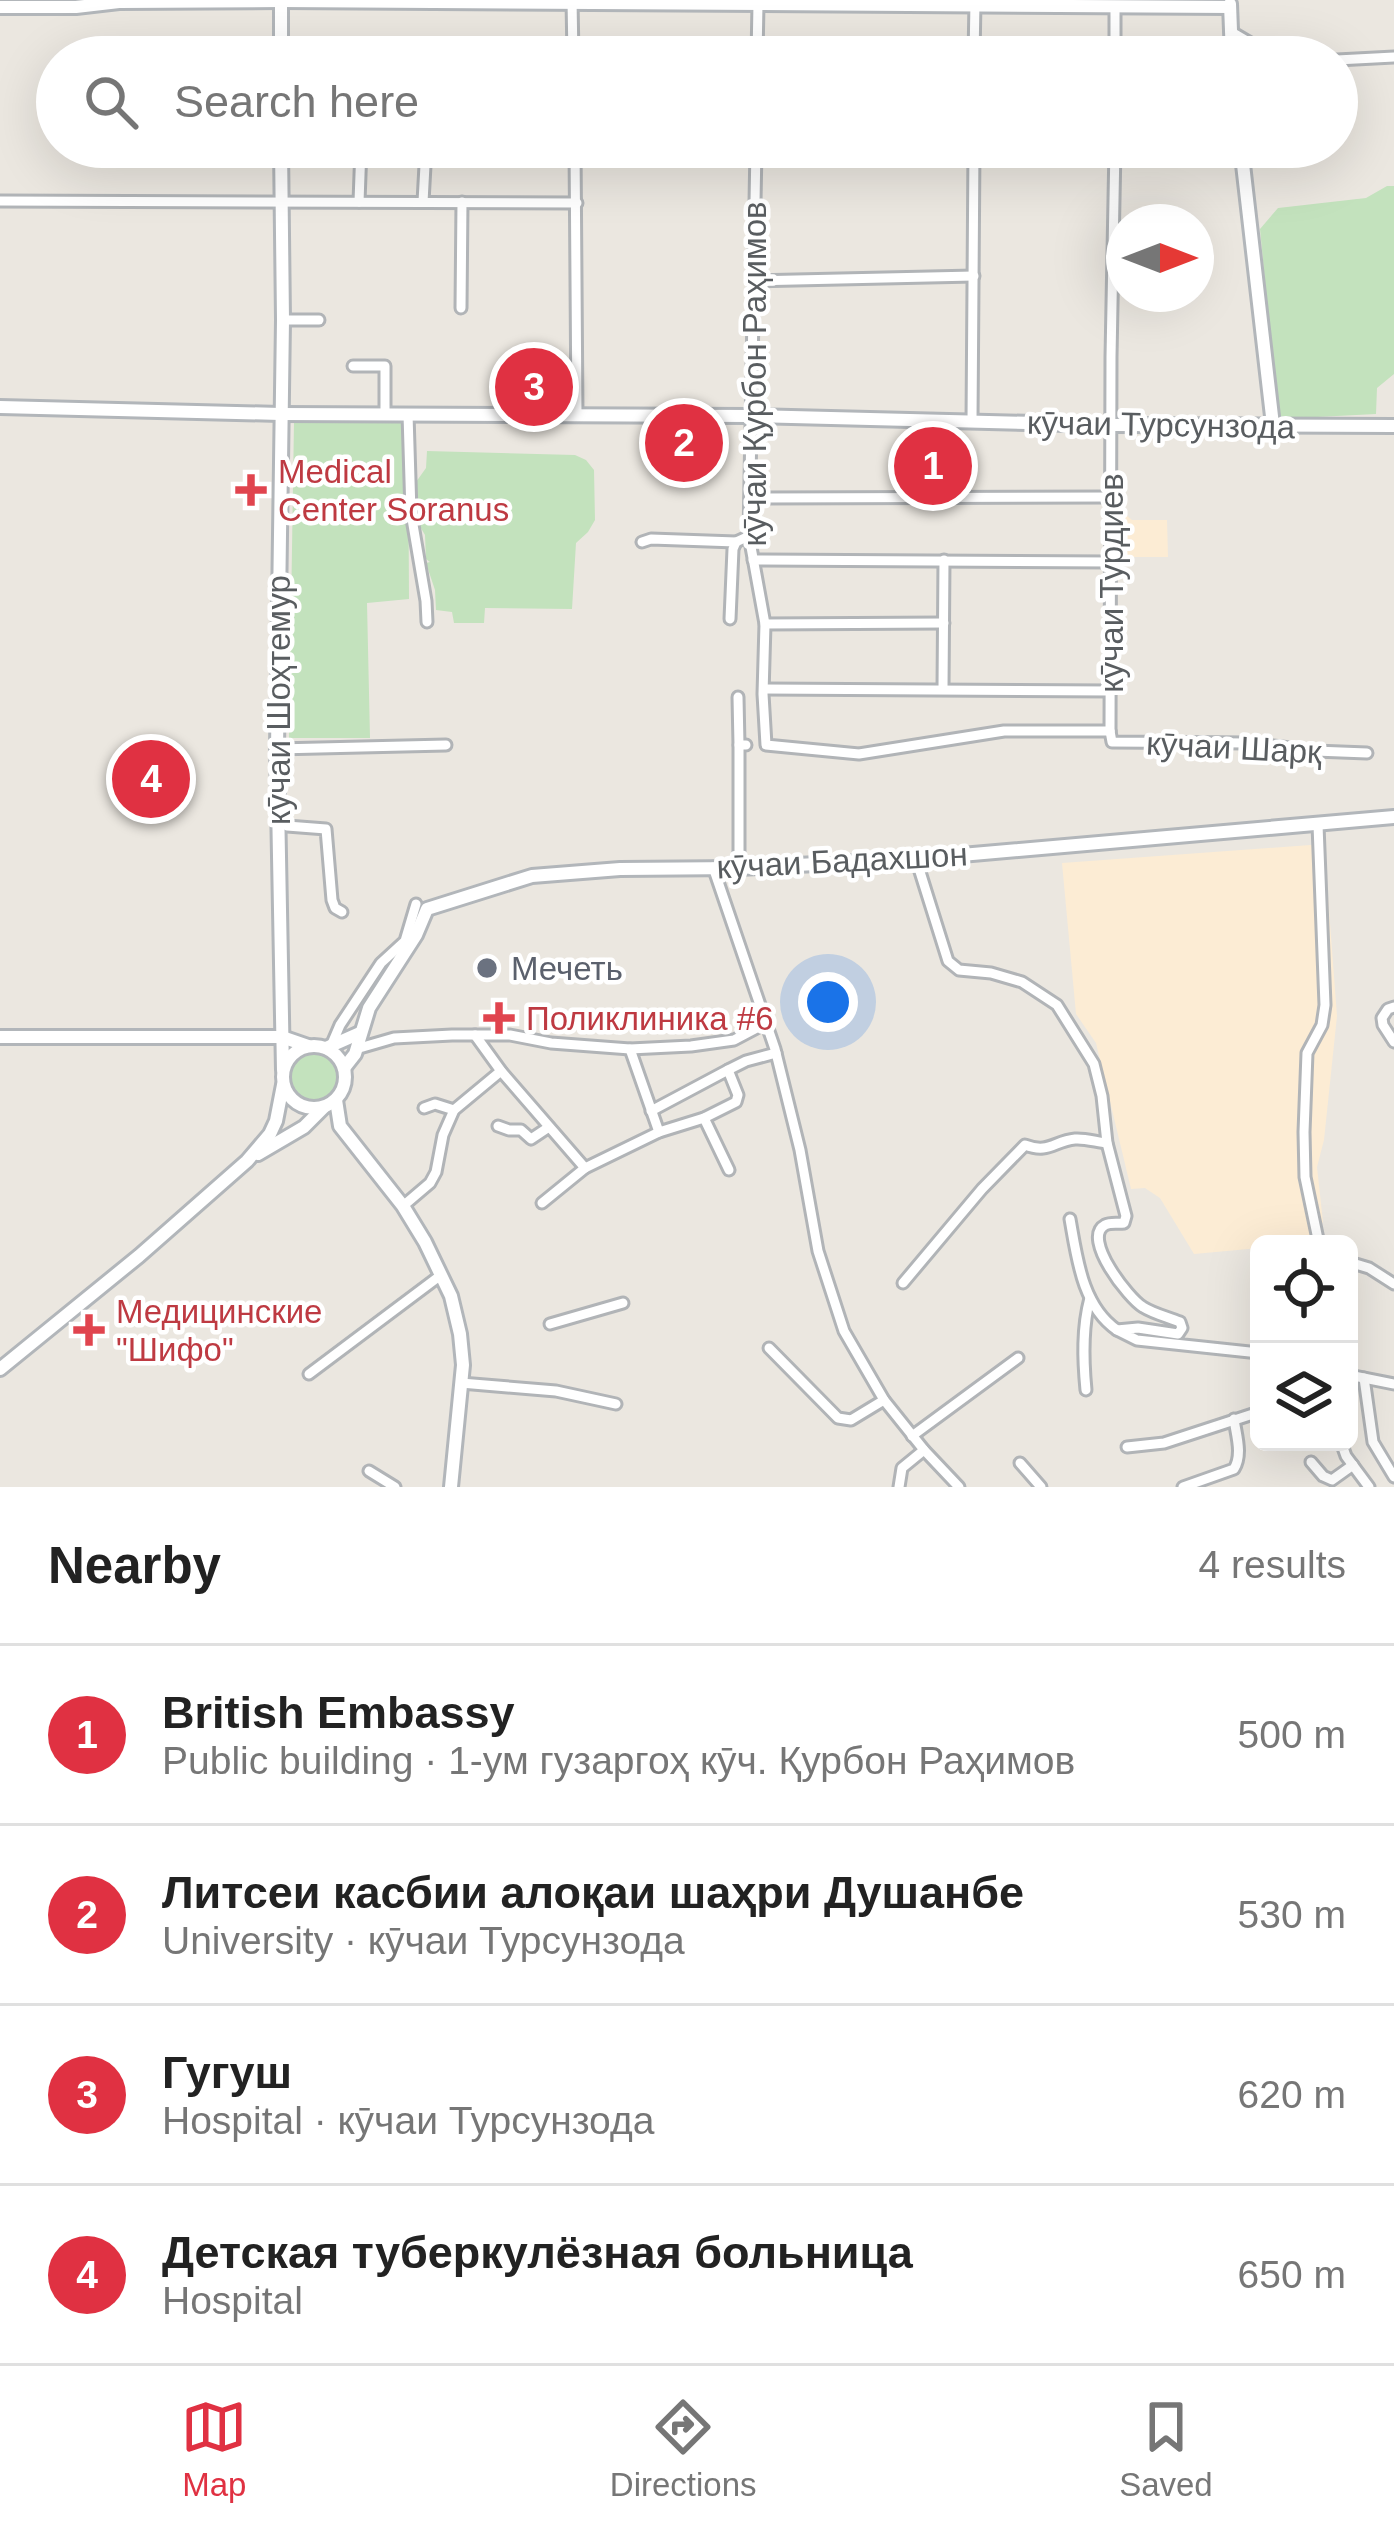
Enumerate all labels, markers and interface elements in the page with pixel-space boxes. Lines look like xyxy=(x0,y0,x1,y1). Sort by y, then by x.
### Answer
search box xyxy=(36,36,1358,168)
icon: search xyxy=(78,69,144,135)
text: Search here xyxy=(174,76,419,127)
street label: кӯчаи Қурбон Раҳимов xyxy=(736,201,773,547)
north arrow xyxy=(1106,204,1214,312)
pin: 3 xyxy=(495,342,573,432)
pin: 2 xyxy=(645,398,723,488)
street label: кӯчаи Турсунзода xyxy=(1027,404,1296,445)
pin: 1 xyxy=(894,421,972,511)
place label: Medical Center Soranus xyxy=(278,453,509,528)
street label: кӯчаи Турдиев xyxy=(1093,473,1130,693)
marker: Medical Center Soranus xyxy=(235,474,267,506)
street label: кӯчаи Шоҳтемур xyxy=(260,575,297,825)
street label: кӯчаи Шарқ xyxy=(1145,724,1323,771)
pin: 4 xyxy=(112,734,190,824)
street label: кӯчаи Бадахшон xyxy=(716,835,968,886)
place label: Мечеть xyxy=(511,950,623,987)
marker: Мечеть xyxy=(474,955,500,981)
your location xyxy=(798,972,858,1032)
place label: Поликлиника #6 xyxy=(526,1000,774,1037)
marker: Поликлиника #6 xyxy=(483,1002,515,1034)
map controls xyxy=(1250,1235,1358,1451)
button: locate xyxy=(1250,1235,1358,1343)
place label: Медицинские "Шифо" xyxy=(116,1293,322,1368)
marker: Медицинские "Шифо" xyxy=(73,1314,105,1346)
button: layers xyxy=(1250,1343,1358,1451)
text: Nearby xyxy=(48,1537,221,1594)
text: 4 results xyxy=(1199,1543,1346,1586)
text: British Embassy xyxy=(162,1687,515,1738)
text: 1 xyxy=(76,1713,98,1756)
text: 500 m xyxy=(1238,1713,1346,1756)
text: Public building · 1-ум гузаргоҳ кӯч. Қурбон Раҳимов xyxy=(162,1739,1075,1782)
text: Литсеи касбии алоқаи шаҳри Душанбе xyxy=(162,1867,1024,1918)
text: 2 xyxy=(76,1893,98,1936)
text: 530 m xyxy=(1238,1893,1346,1936)
text: University · кӯчаи Турсунзода xyxy=(162,1919,685,1962)
text: Гугуш xyxy=(162,2047,292,2098)
text: 3 xyxy=(76,2073,98,2116)
text: 620 m xyxy=(1238,2073,1346,2116)
text: Hospital · кӯчаи Турсунзода xyxy=(162,2099,654,2142)
text: Детская туберкулёзная больница xyxy=(162,2227,913,2278)
text: 4 xyxy=(76,2253,98,2296)
text: 650 m xyxy=(1238,2253,1346,2296)
text: Hospital xyxy=(162,2279,303,2322)
tab: Map xyxy=(181,2394,247,2504)
tab: Directions xyxy=(610,2394,757,2504)
tab: Saved xyxy=(1119,2394,1213,2504)

